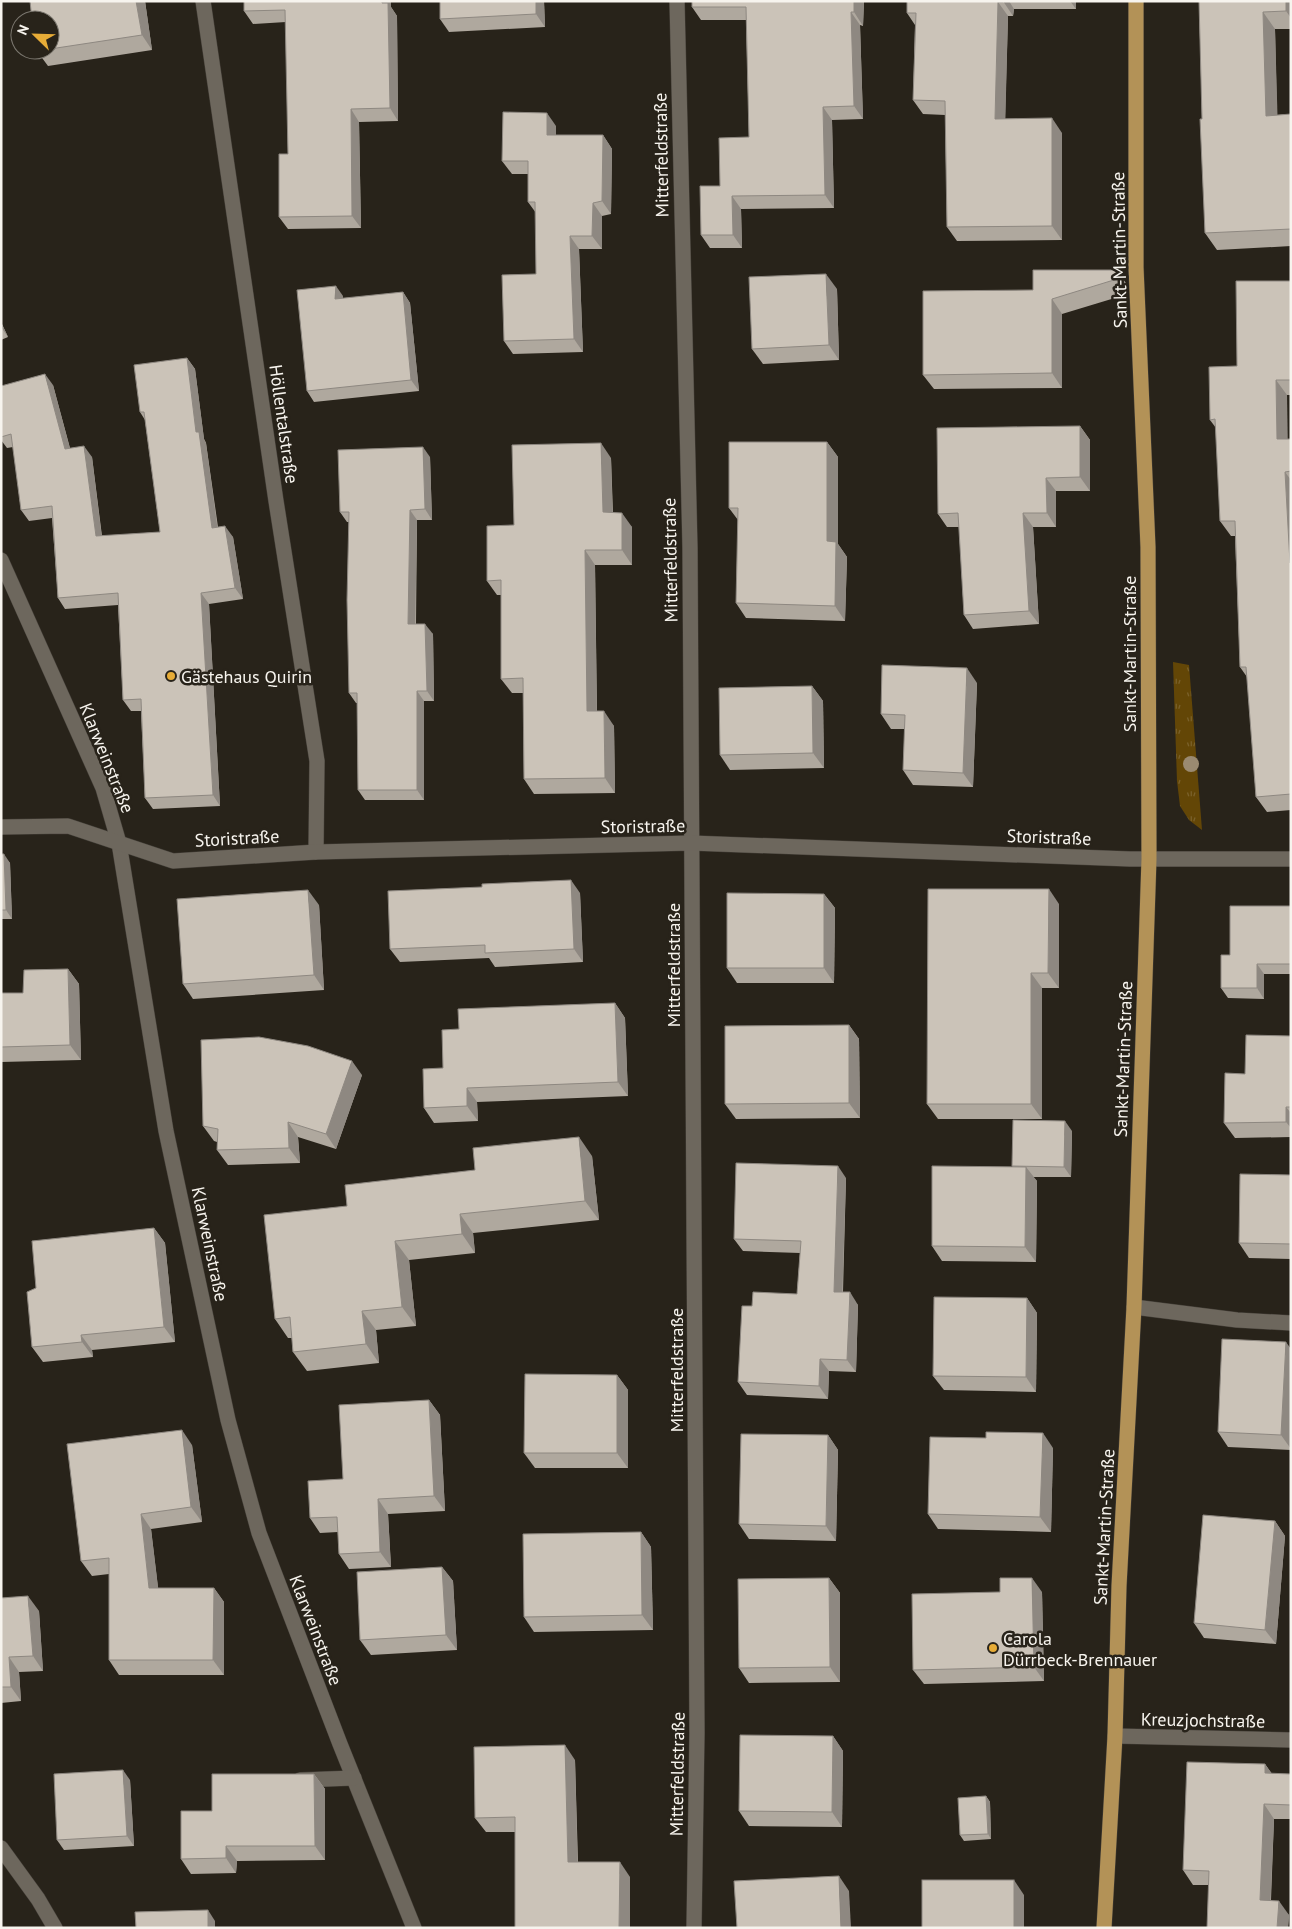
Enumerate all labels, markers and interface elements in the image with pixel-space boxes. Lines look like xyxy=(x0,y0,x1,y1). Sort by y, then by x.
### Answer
north arrow xyxy=(10,10,60,60)
text: N xyxy=(13,22,33,38)
street label: Mitterfeldstraße xyxy=(648,93,674,217)
street label: Sankt-Martin-Straße xyxy=(1106,172,1132,328)
street label: Höllentalstraße xyxy=(264,363,304,485)
street label: Mitterfeldstraße xyxy=(657,498,683,622)
street label: Sankt-Martin-Straße xyxy=(1118,576,1141,732)
place label: Gästehaus Quirin xyxy=(181,665,312,688)
marker: Gästehaus Quirin xyxy=(165,670,177,682)
street label: Klarweinstraße xyxy=(74,700,140,816)
street label: Storistraße xyxy=(601,814,685,838)
street label: Storistraße xyxy=(194,824,280,852)
street label: Storistraße xyxy=(1006,824,1092,850)
street label: Mitterfeldstraße xyxy=(662,903,685,1027)
street label: Sankt-Martin-Straße xyxy=(1109,980,1137,1138)
street label: Klarweinstraße xyxy=(187,1185,233,1303)
street label: Mitterfeldstraße xyxy=(665,1308,688,1432)
street label: Sankt-Martin-Straße xyxy=(1088,1448,1120,1606)
street label: Klarweinstraße xyxy=(284,1571,348,1689)
place label: Carola Dürrbeck-Brennauer xyxy=(1003,1627,1157,1671)
marker: Carola Dürrbeck-Brennauer xyxy=(987,1642,999,1654)
street label: Kreuzjochstraße xyxy=(1141,1707,1265,1733)
street label: Mitterfeldstraße xyxy=(664,1712,690,1836)

